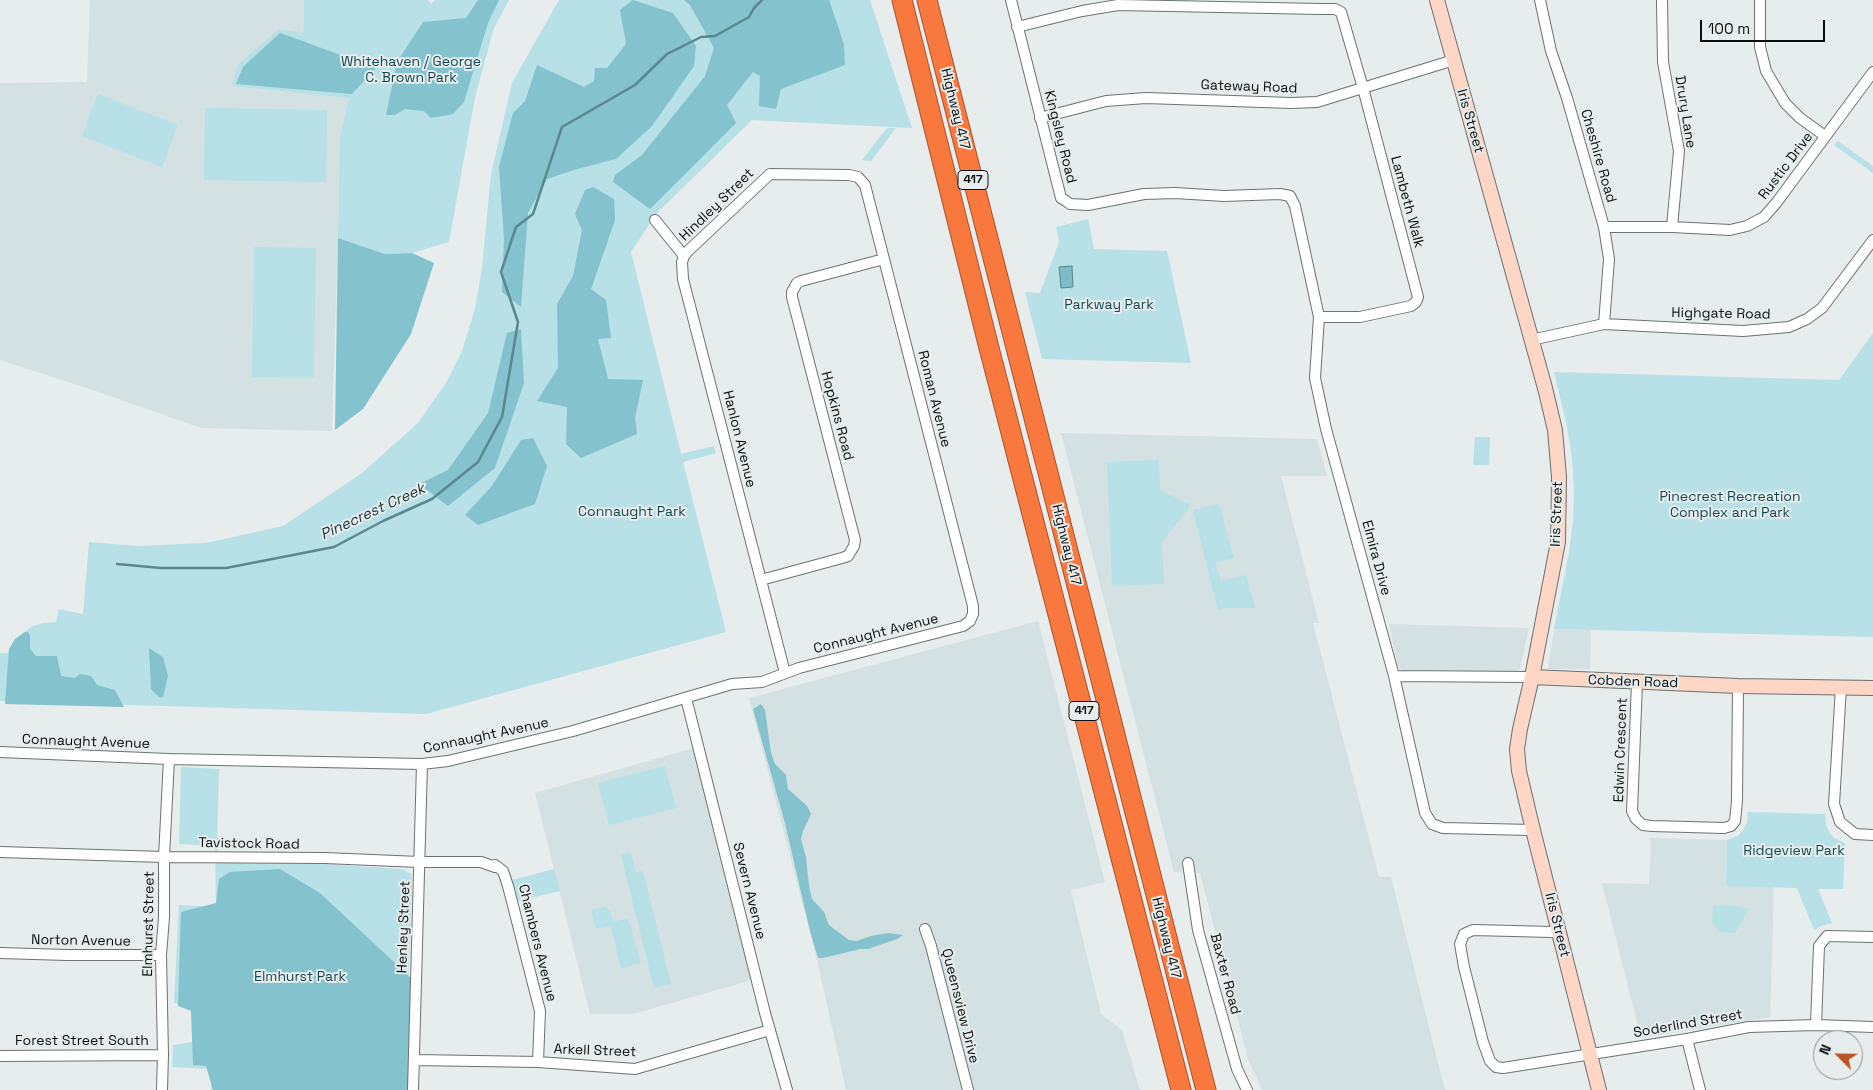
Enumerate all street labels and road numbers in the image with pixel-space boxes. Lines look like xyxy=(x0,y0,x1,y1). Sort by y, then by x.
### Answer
street label: Highway 417 xyxy=(937,67,973,151)
street label: Drury Lane xyxy=(1671,75,1699,149)
street label: Gateway Road xyxy=(1200,77,1298,97)
street label: Iris Street xyxy=(1453,87,1487,155)
street label: Kingsley Road xyxy=(1040,89,1080,185)
street label: Cheshire Road xyxy=(1577,107,1619,205)
street label: Rustic Drive xyxy=(1755,129,1817,203)
street label: Lambeth Walk xyxy=(1387,154,1427,250)
street label: Hindley Street xyxy=(676,165,758,245)
road number: 417 xyxy=(958,170,988,190)
street label: Highgate Road xyxy=(1671,305,1771,323)
street label: Roman Avenue xyxy=(914,349,954,449)
street label: Hopkins Road xyxy=(817,370,857,462)
street label: Hanlon Avenue xyxy=(719,389,759,489)
street label: Iris Street xyxy=(1547,481,1567,547)
street label: Highway 417 xyxy=(1048,503,1084,587)
street label: Elmira Drive xyxy=(1358,519,1394,597)
street label: Connaught Avenue xyxy=(812,610,940,658)
street label: Cobden Road xyxy=(1587,672,1679,692)
street label: Edwin Crescent xyxy=(1611,697,1631,803)
road number: 417 xyxy=(1069,701,1099,720)
street label: Connaught Avenue xyxy=(422,714,550,758)
street label: Connaught Avenue xyxy=(22,731,150,753)
street label: Tavistock Road xyxy=(198,835,300,853)
street label: Severn Avenue xyxy=(729,841,769,941)
street label: Elmhurst Street xyxy=(140,871,158,977)
street label: Henley Street xyxy=(394,880,414,974)
street label: Chambers Avenue xyxy=(514,882,560,1004)
street label: Iris Street xyxy=(1541,891,1573,959)
street label: Highway 417 xyxy=(1148,896,1184,980)
street label: Norton Avenue xyxy=(31,932,131,950)
street label: Baxter Road xyxy=(1206,932,1244,1016)
street label: Queensview Drive xyxy=(938,947,982,1065)
street label: Soderlind Street xyxy=(1632,1006,1744,1042)
street label: Forest Street South xyxy=(15,1033,149,1049)
street label: Arkell Street xyxy=(553,1041,637,1061)

